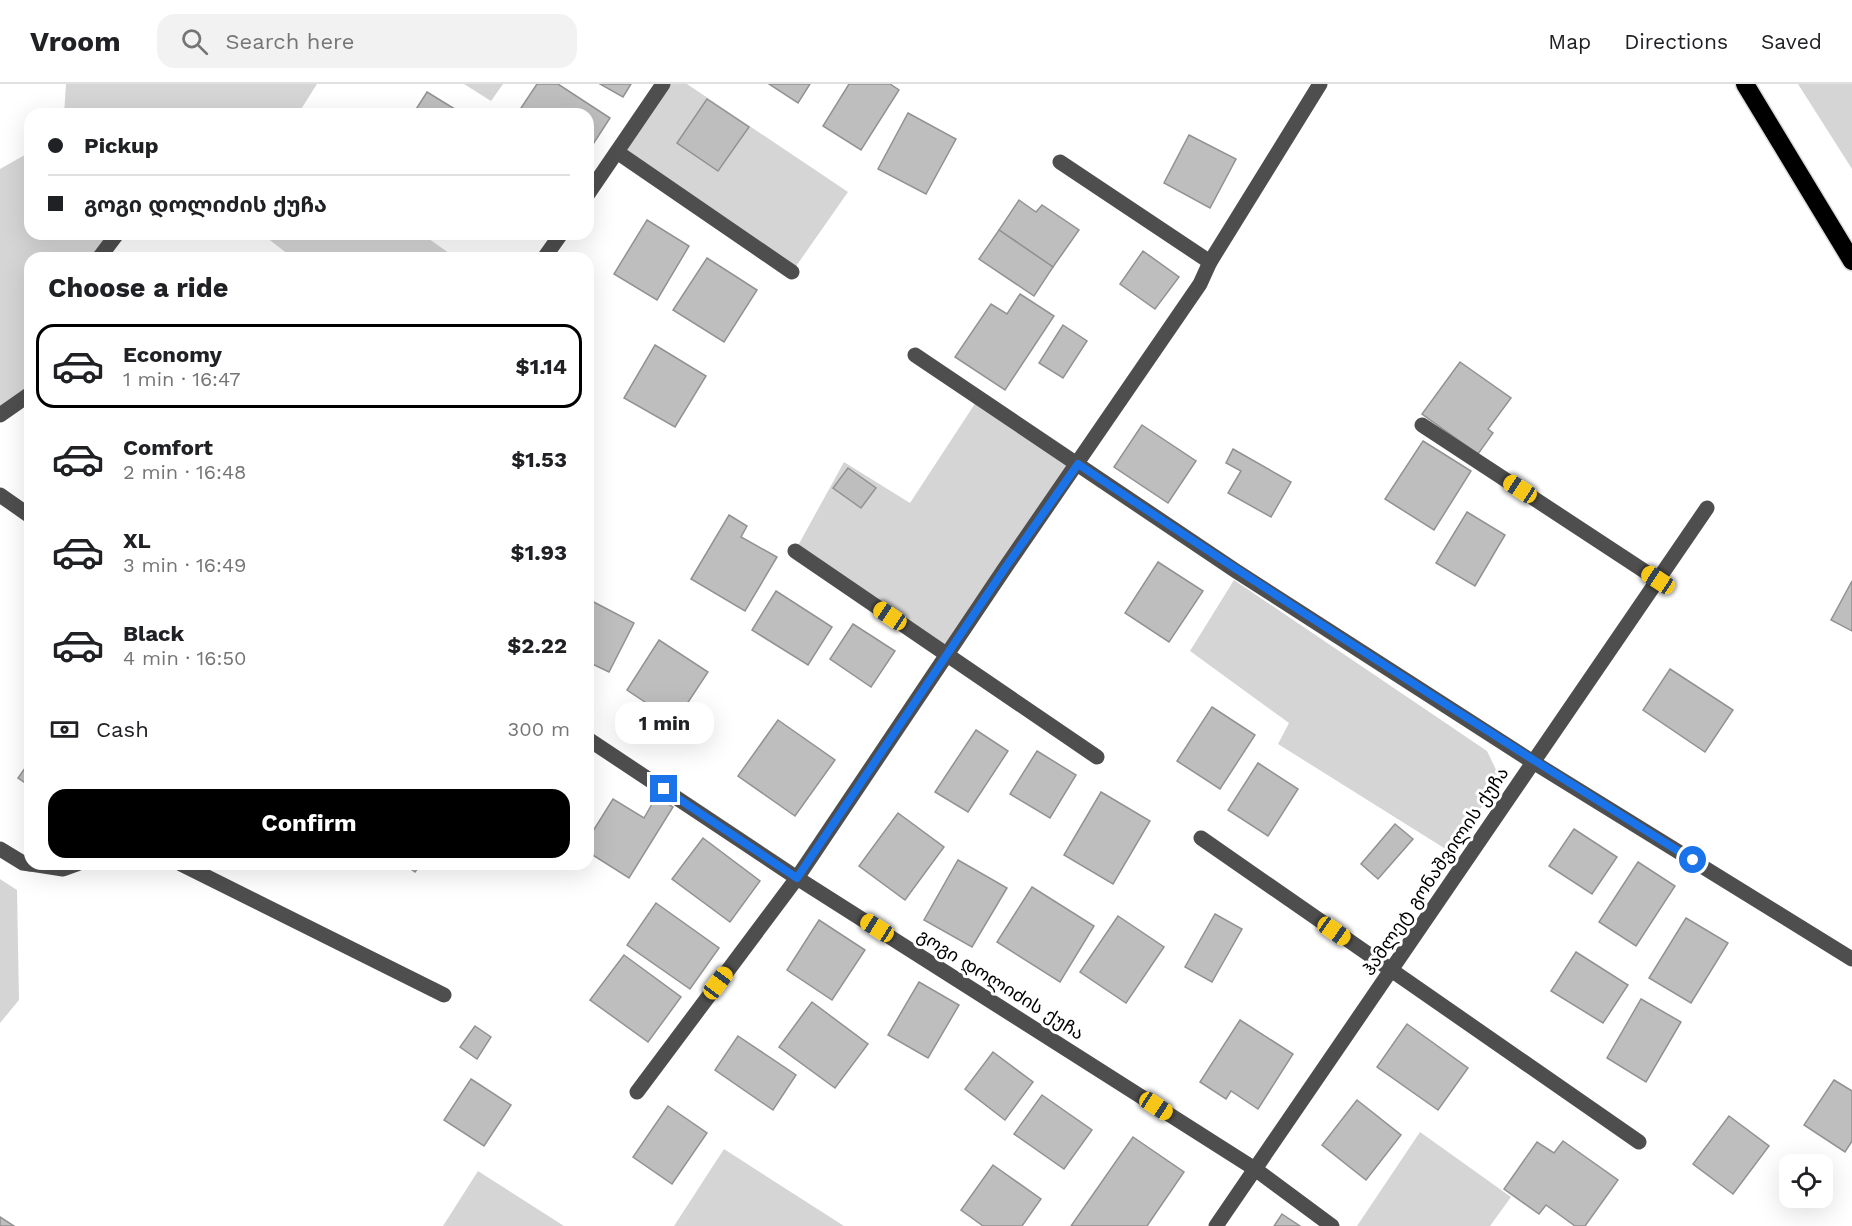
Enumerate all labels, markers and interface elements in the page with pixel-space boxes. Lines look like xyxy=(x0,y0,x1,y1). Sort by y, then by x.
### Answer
search box xyxy=(157,14,577,68)
text: Vroom xyxy=(30,25,121,58)
icon: search xyxy=(178,25,211,58)
text: Search here xyxy=(226,29,354,54)
text: Map xyxy=(1548,29,1591,54)
text: Directions xyxy=(1624,29,1728,54)
text: Saved xyxy=(1761,29,1822,54)
text: Pickup xyxy=(84,133,159,158)
text: გოგი დოლიძის ქუჩა xyxy=(84,192,327,217)
text: Choose a ride xyxy=(48,272,228,304)
icon: car xyxy=(51,339,105,393)
text: Economy xyxy=(123,342,222,367)
text: $1.14 xyxy=(516,354,567,379)
text: 1 min · 16:47 xyxy=(123,367,240,391)
icon: car xyxy=(51,432,105,486)
text: Comfort xyxy=(123,435,213,460)
text: $1.53 xyxy=(511,447,567,472)
text: 2 min · 16:48 xyxy=(123,460,246,484)
car xyxy=(1500,472,1540,506)
icon: car xyxy=(51,525,105,579)
text: XL xyxy=(123,528,151,553)
text: $1.93 xyxy=(511,540,567,565)
text: 3 min · 16:49 xyxy=(123,553,246,577)
car xyxy=(1638,563,1678,597)
car xyxy=(870,598,910,634)
icon: car xyxy=(51,618,105,672)
text: Black xyxy=(123,621,184,646)
text: $2.22 xyxy=(507,633,567,658)
text: 4 min · 16:50 xyxy=(123,646,247,670)
callout: 1 min xyxy=(614,702,714,744)
text: 1 min xyxy=(639,711,690,735)
icon: cash xyxy=(48,713,81,746)
text: Cash xyxy=(96,717,149,742)
text: 300 m xyxy=(508,717,570,741)
street label: ჰამლეტ გონაშვილის ქუჩა xyxy=(1357,763,1514,980)
route end xyxy=(650,775,677,802)
button: Confirm xyxy=(48,789,570,858)
route start xyxy=(1679,846,1706,873)
car xyxy=(857,911,897,945)
car xyxy=(1314,913,1354,949)
street label: გოგი დოლიძის ქუჩა xyxy=(913,924,1088,1045)
car xyxy=(700,963,736,1003)
car xyxy=(1136,1089,1176,1123)
map controls xyxy=(1779,1154,1833,1208)
button: locate xyxy=(1779,1154,1833,1208)

